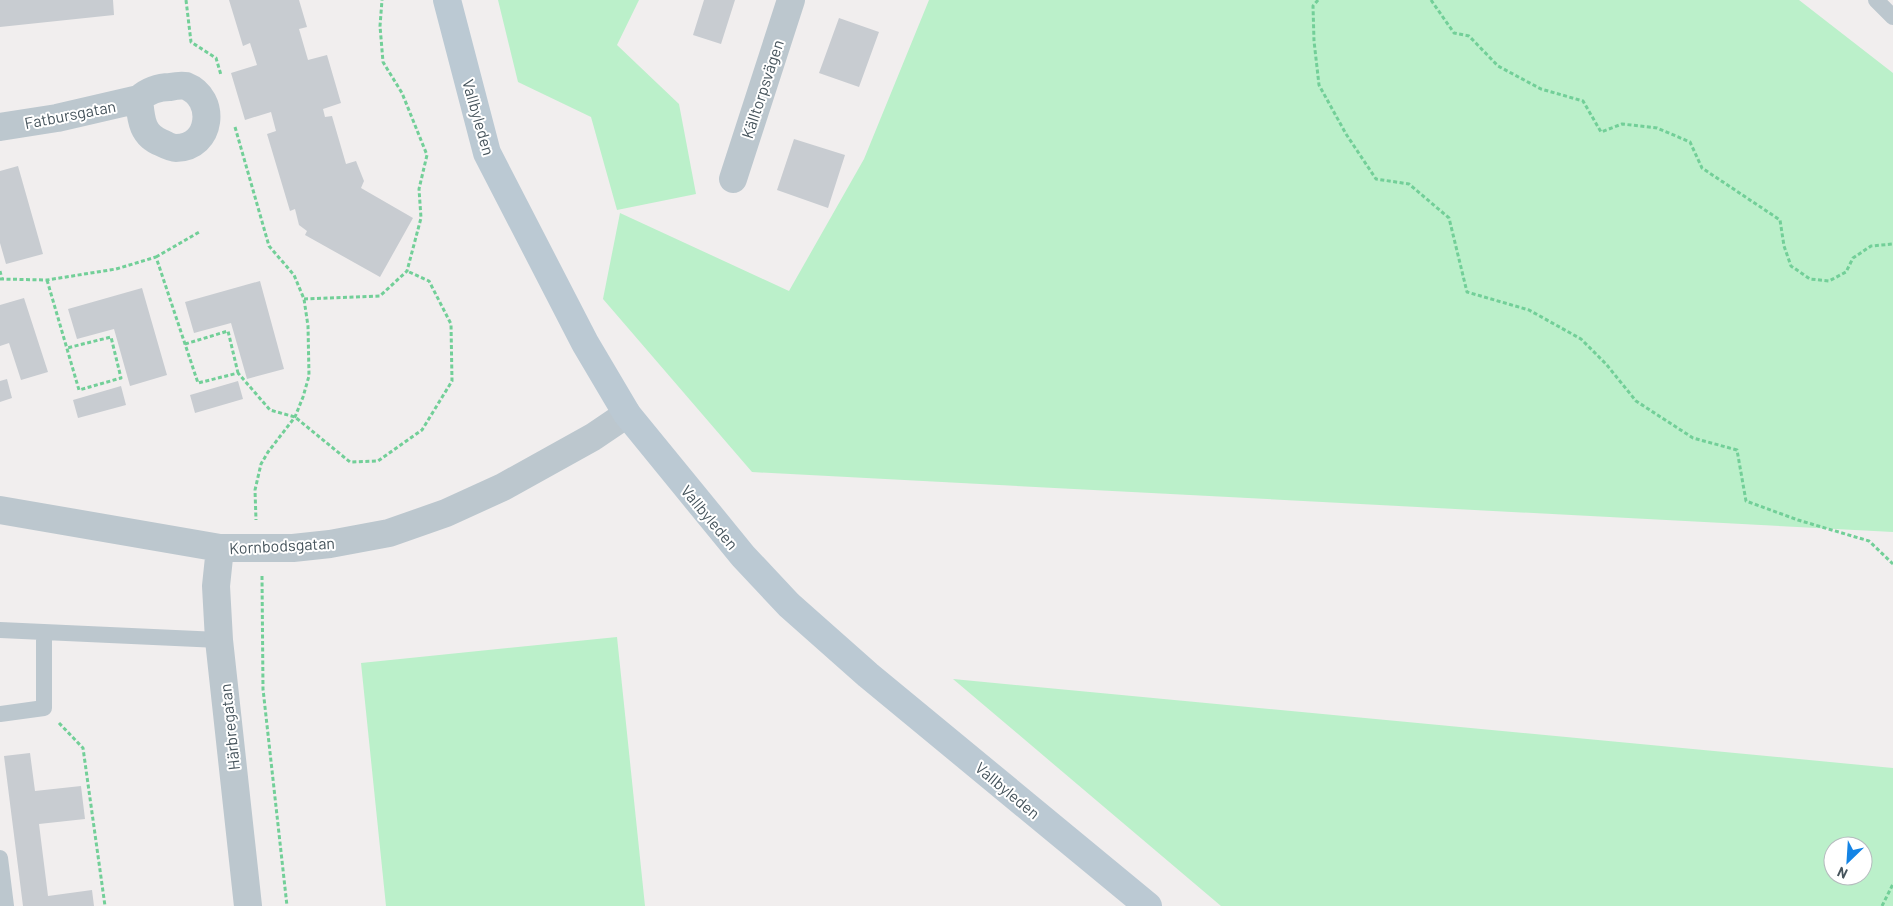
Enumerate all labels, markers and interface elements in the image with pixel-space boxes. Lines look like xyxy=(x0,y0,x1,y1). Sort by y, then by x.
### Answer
street label: Källtorpsvägen xyxy=(737,37,787,141)
street label: Vallbyleden xyxy=(459,77,499,157)
street label: Fatbursgatan xyxy=(23,96,117,132)
street label: Vallbyleden xyxy=(678,481,742,553)
street label: Kornbodsgatan xyxy=(229,533,335,557)
street label: Härbregatan xyxy=(215,683,243,771)
street label: Vallbyleden xyxy=(972,758,1044,822)
north arrow xyxy=(1823,836,1873,886)
text: N xyxy=(1834,864,1850,883)

